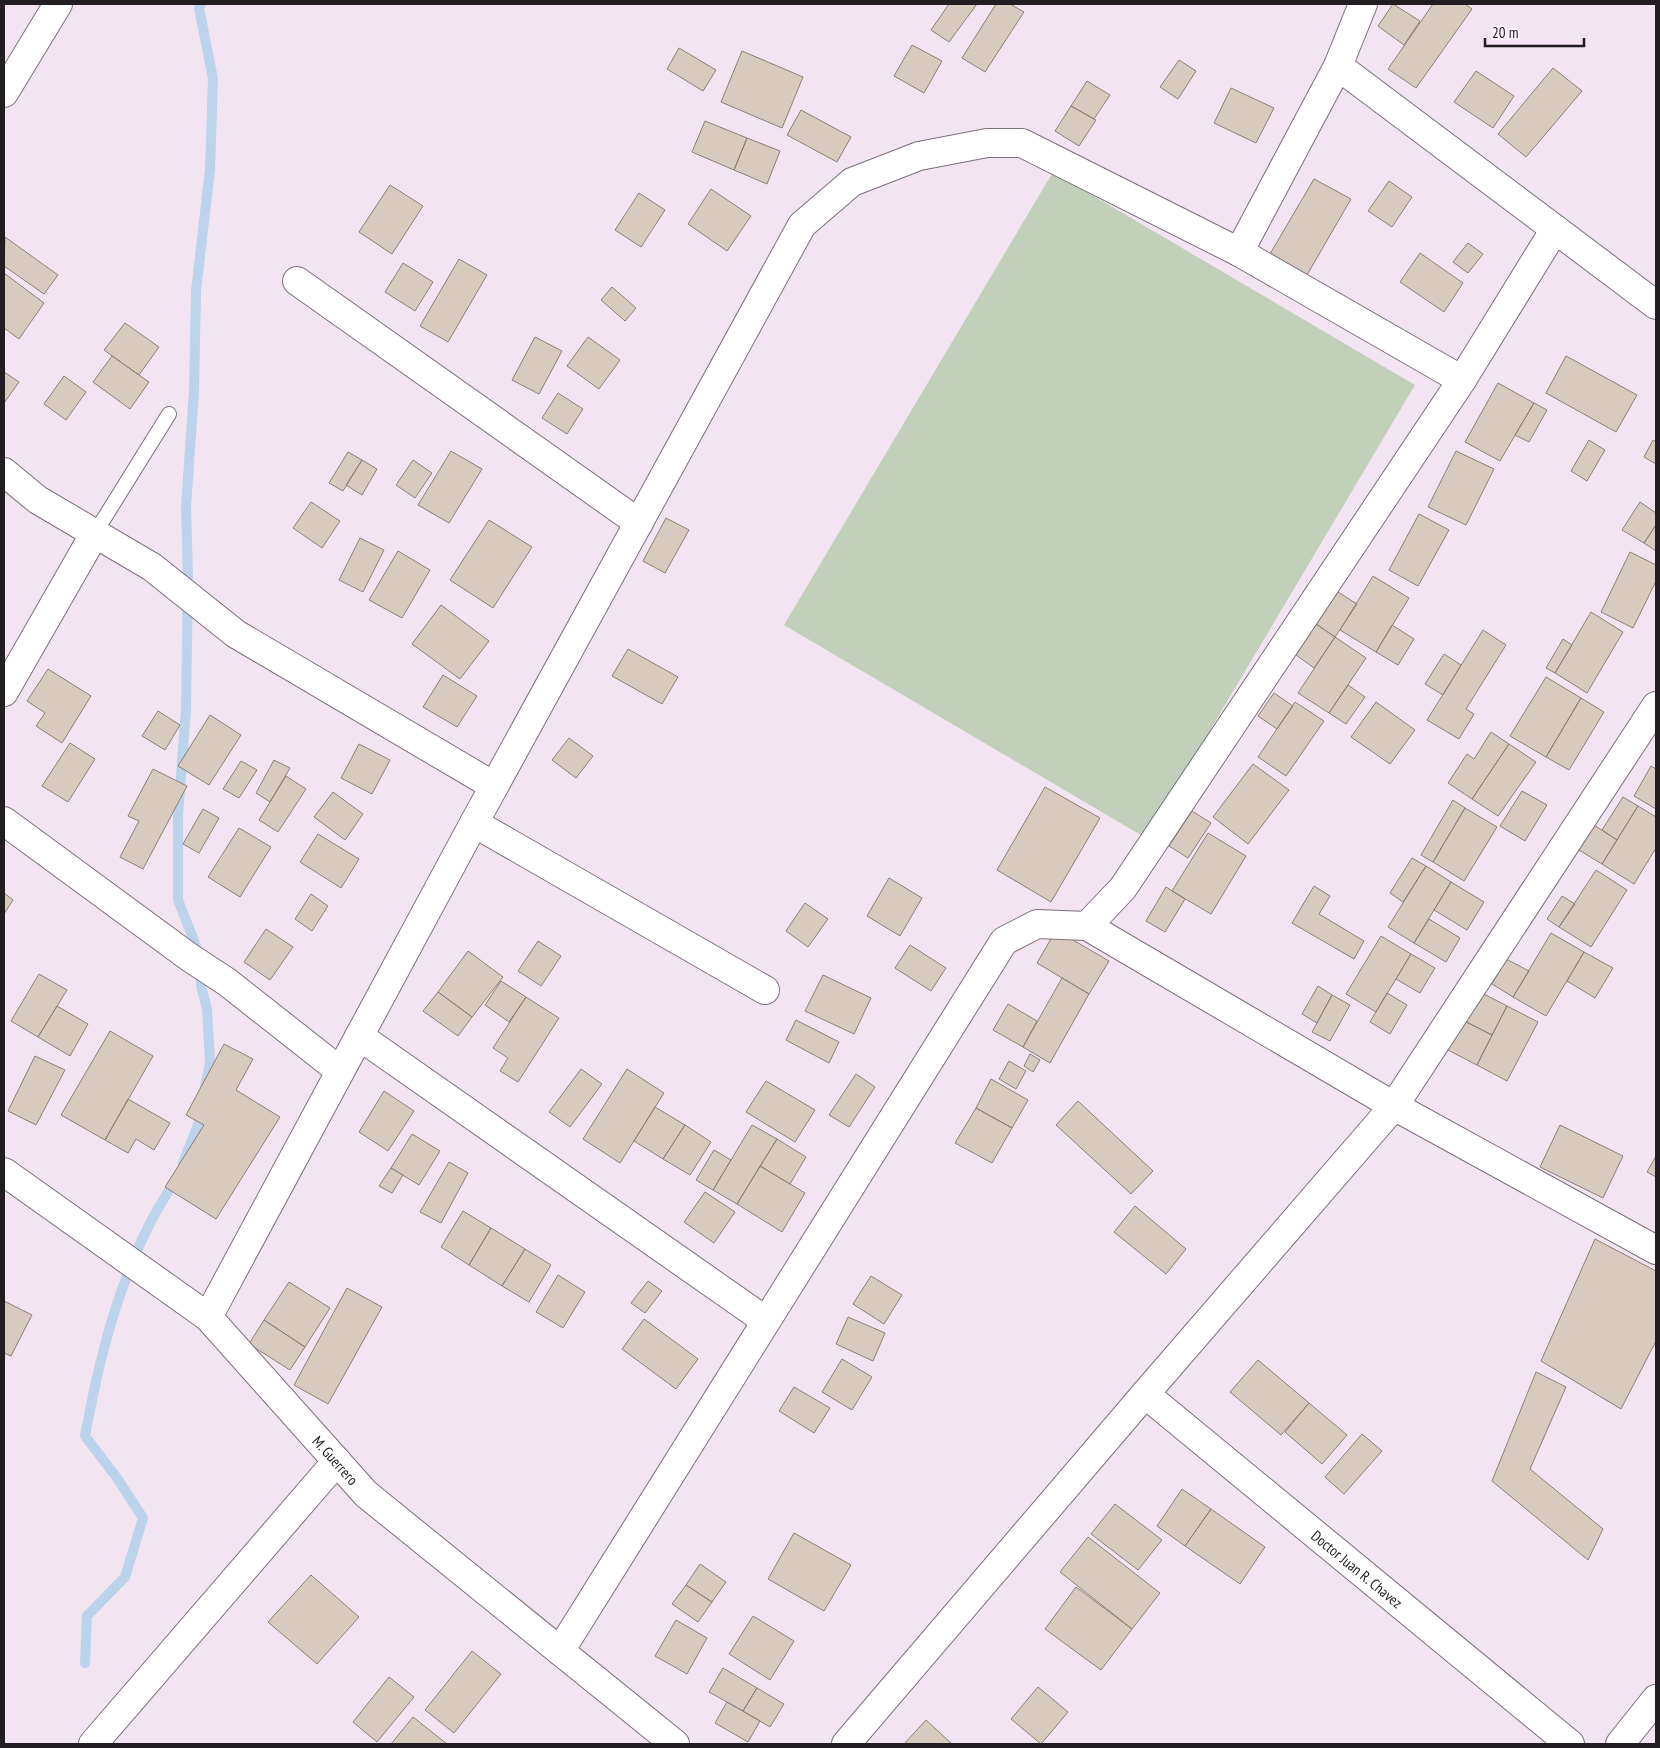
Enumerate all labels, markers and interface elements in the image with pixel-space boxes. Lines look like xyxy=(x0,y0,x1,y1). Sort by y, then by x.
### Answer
scale bar xyxy=(1485,15,1584,47)
text: 20 m xyxy=(1492,23,1518,42)
street label: M. Guerrero xyxy=(309,1431,363,1489)
street label: Doctor Juan R. Chavez xyxy=(1308,1526,1407,1612)

